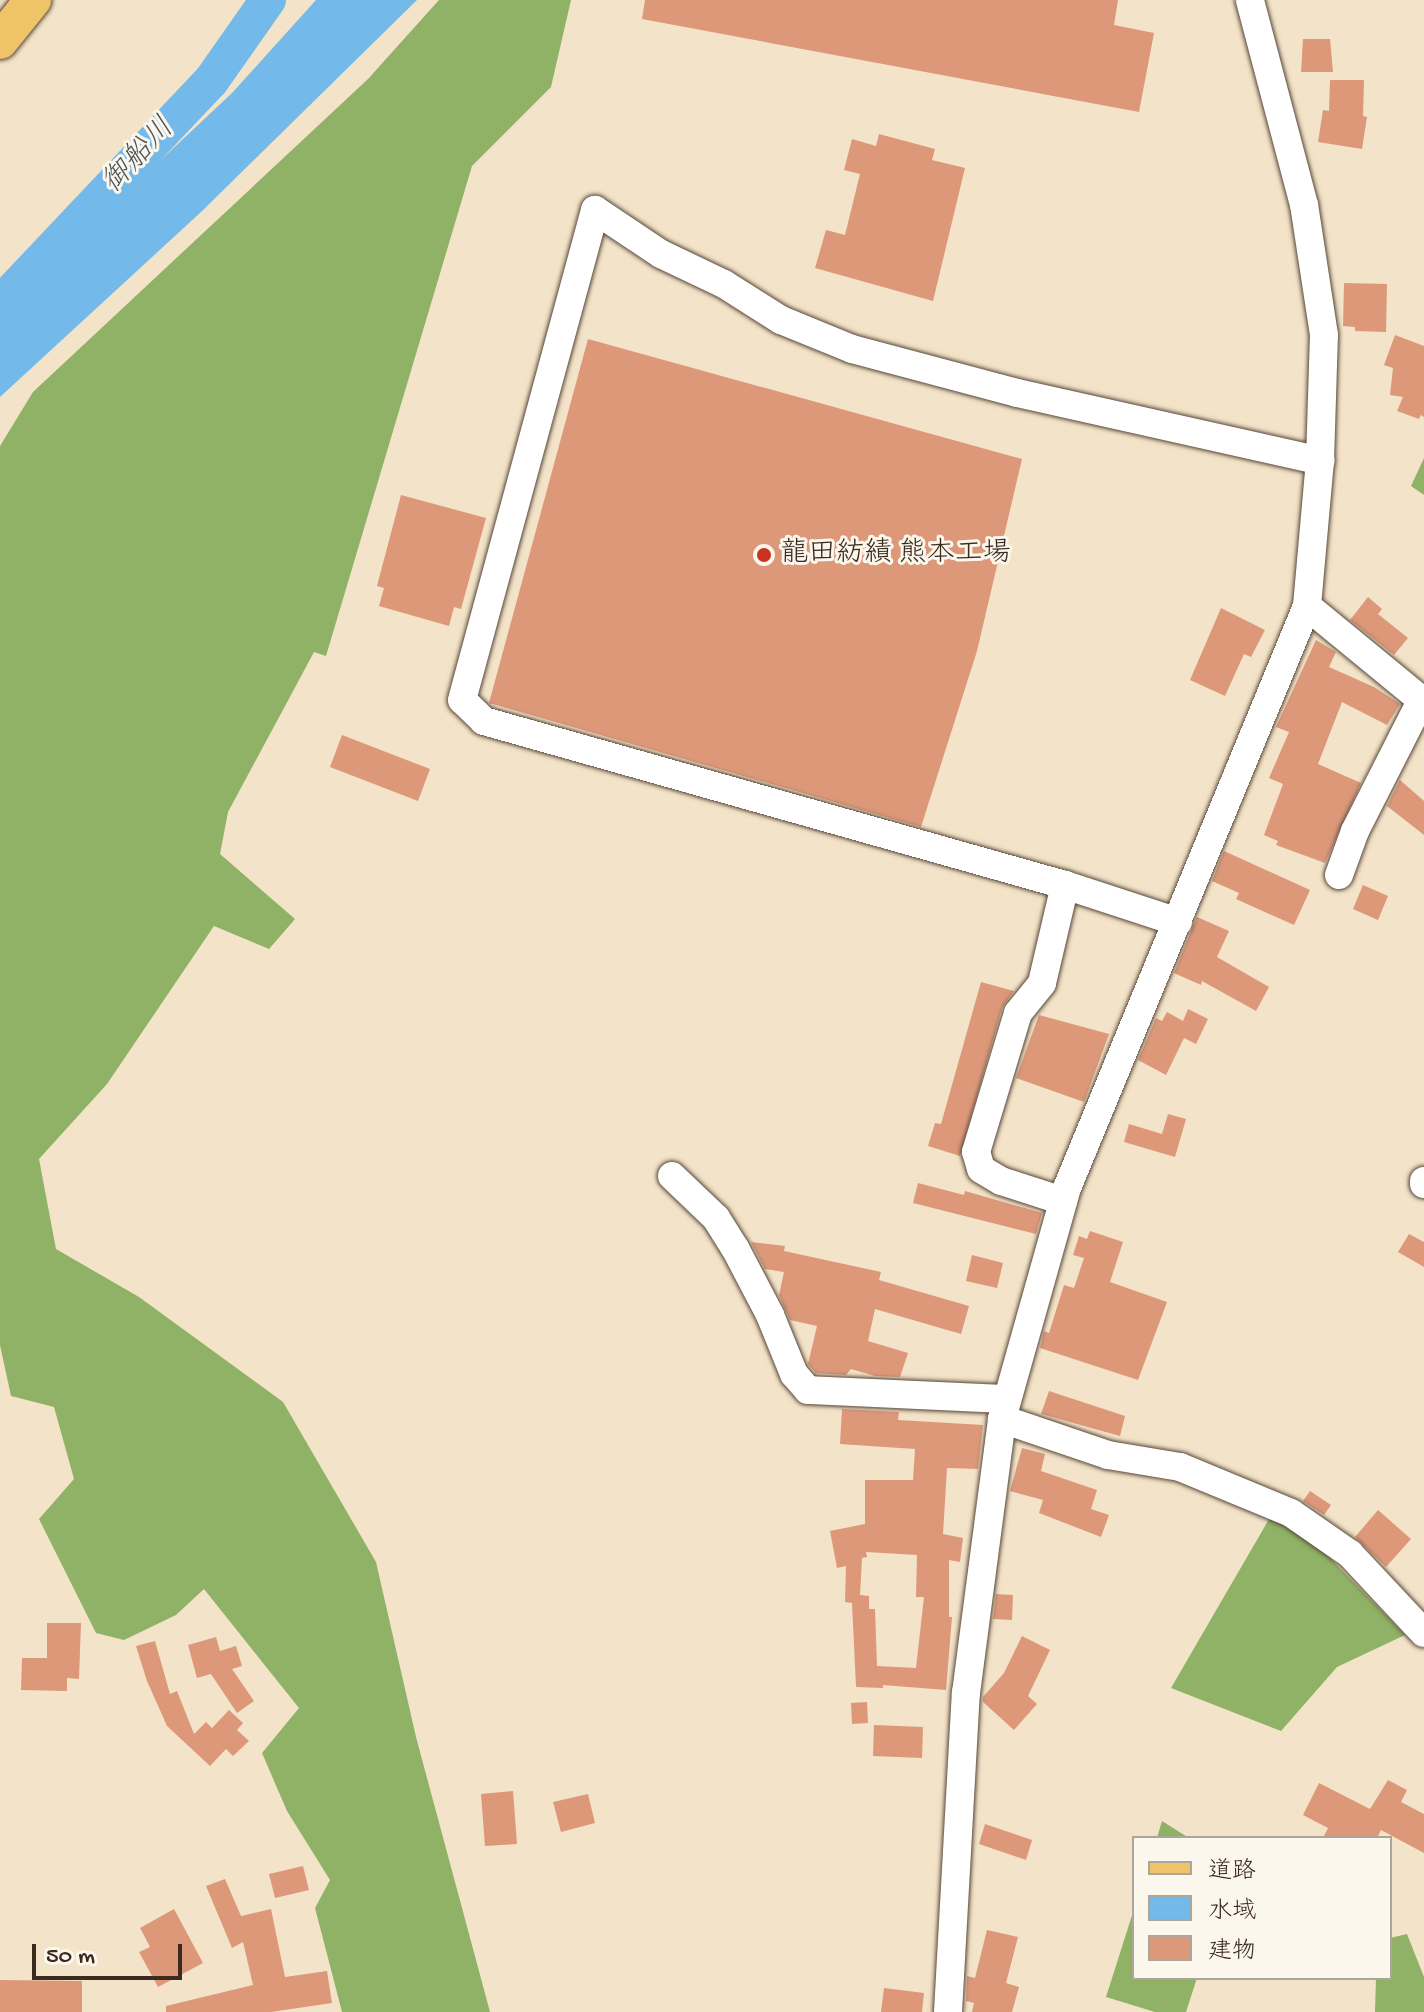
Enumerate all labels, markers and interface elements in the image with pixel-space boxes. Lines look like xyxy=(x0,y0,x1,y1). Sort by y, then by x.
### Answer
water label: 御船川 xyxy=(96,112,184,202)
place label: 龍田紡績 熊本工場 xyxy=(780,538,1011,572)
marker: 龍田紡績 熊本工場 xyxy=(755,546,773,564)
legend xyxy=(1132,1836,1392,1980)
text: 道路 xyxy=(1208,1858,1256,1887)
text: 水域 xyxy=(1208,1898,1256,1927)
scale bar xyxy=(36,1928,186,1978)
text: 建物 xyxy=(1208,1938,1256,1967)
text: 50 m xyxy=(46,1943,95,1972)

